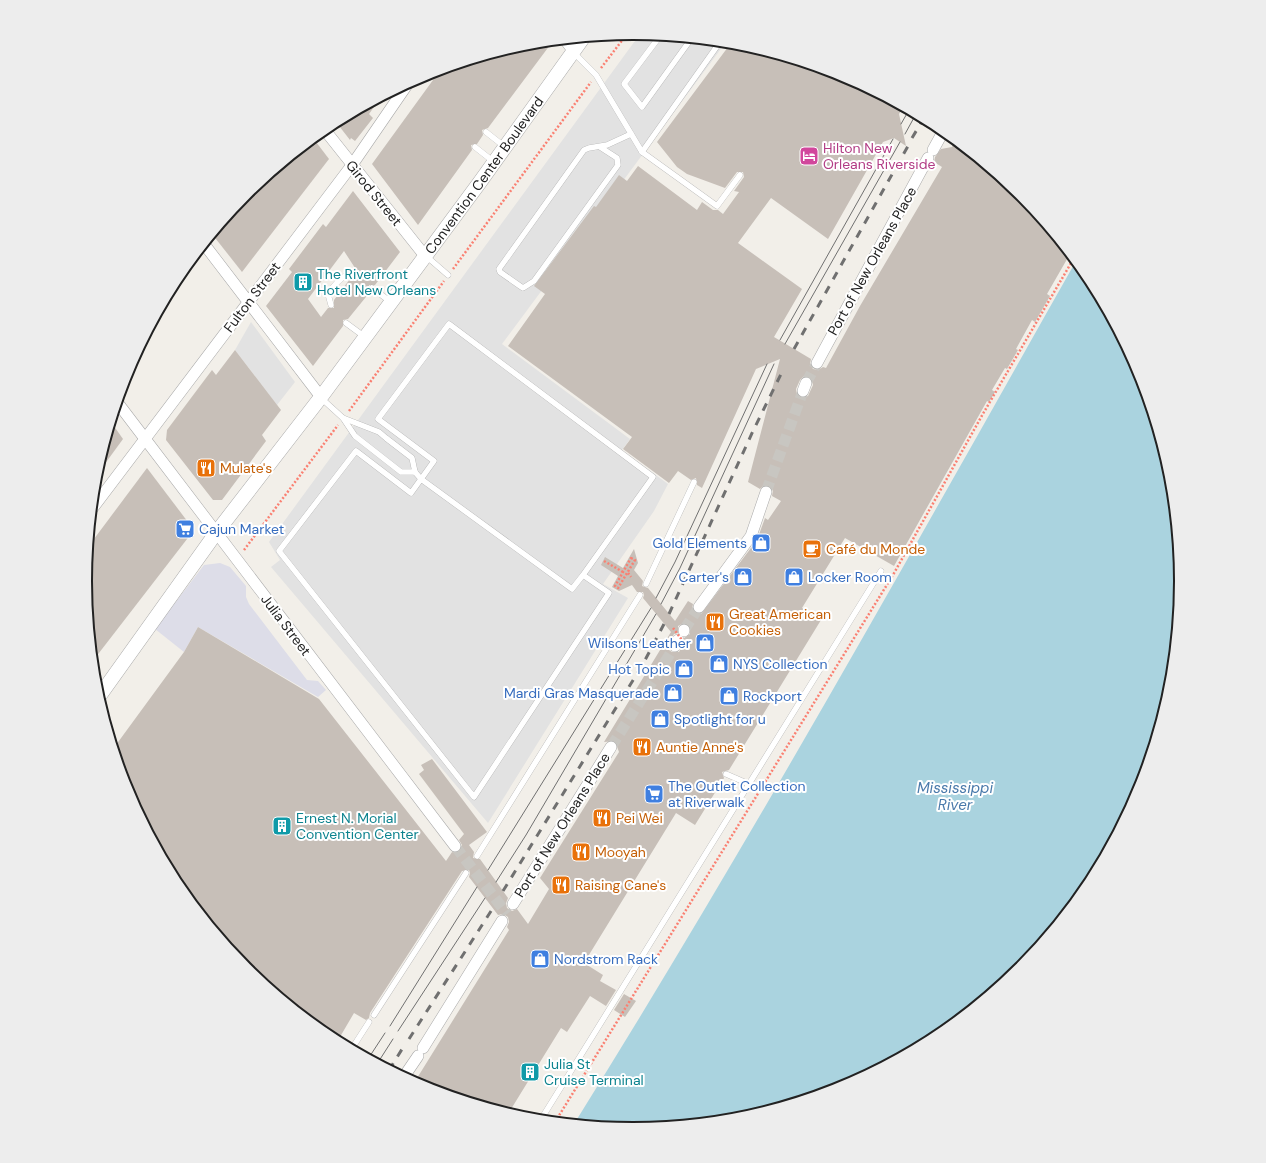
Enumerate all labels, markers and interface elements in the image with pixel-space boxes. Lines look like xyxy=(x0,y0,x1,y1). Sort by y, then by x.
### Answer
street label: Convention Center Boulevard xyxy=(421,93,547,258)
place label: Hilton New Orleans Riverside xyxy=(823,139,935,173)
hotel icon: Hilton New Orleans Riverside xyxy=(798,145,820,167)
street label: Girod Street xyxy=(342,156,406,230)
street label: Port of New Orleans Place xyxy=(824,183,920,339)
street label: Fulton Street xyxy=(220,258,284,336)
place label: The Riverfront Hotel New Orleans xyxy=(317,265,436,299)
building icon: The Riverfront Hotel New Orleans xyxy=(292,271,314,293)
restaurant icon: Mulate's xyxy=(195,457,217,479)
place label: Mulate's xyxy=(220,459,272,477)
supermarket icon: Cajun Market xyxy=(174,518,196,540)
place label: Cajun Market xyxy=(199,520,284,538)
shop icon: Gold Elements xyxy=(750,532,772,554)
place label: Gold Elements xyxy=(653,534,747,552)
cafe icon: Café du Monde xyxy=(801,538,823,560)
place label: Café du Monde xyxy=(826,540,925,558)
shop icon: Carter's xyxy=(732,566,754,588)
shop icon: Locker Room xyxy=(783,566,805,588)
place label: Carter's xyxy=(678,568,729,586)
place label: Locker Room xyxy=(808,568,892,586)
street label: Julia Street xyxy=(257,591,315,659)
place label: Great American Cookies xyxy=(729,605,831,639)
restaurant icon: Great American Cookies xyxy=(704,611,726,633)
shop icon: Wilsons Leather xyxy=(694,632,716,654)
place label: Wilsons Leather xyxy=(588,634,691,652)
shop icon: NYS Collection xyxy=(708,653,730,675)
place label: NYS Collection xyxy=(733,655,828,673)
shop icon: Hot Topic xyxy=(673,658,695,680)
place label: Hot Topic xyxy=(608,660,670,678)
shop icon: Mardi Gras Masquerade xyxy=(662,682,684,704)
place label: Mardi Gras Masquerade xyxy=(504,684,659,702)
shop icon: Rockport xyxy=(718,685,740,707)
place label: Rockport xyxy=(743,687,802,705)
shop icon: Spotlight for u xyxy=(649,708,671,730)
place label: Spotlight for u xyxy=(674,710,766,728)
restaurant icon: Auntie Anne's xyxy=(631,736,653,758)
place label: Auntie Anne's xyxy=(656,738,744,756)
street label: Port of New Orleans Place xyxy=(510,749,614,901)
place label: The Outlet Collection at Riverwalk xyxy=(668,777,806,811)
water label: Mississippi River xyxy=(917,778,993,815)
supermarket icon: The Outlet Collection at Riverwalk xyxy=(643,783,665,805)
restaurant icon: Pei Wei xyxy=(591,807,613,829)
place label: Ernest N. Morial Convention Center xyxy=(296,809,419,843)
place label: Pei Wei xyxy=(616,809,663,827)
building icon: Ernest N. Morial Convention Center xyxy=(271,815,293,837)
restaurant icon: Mooyah xyxy=(570,841,592,863)
place label: Mooyah xyxy=(595,843,646,861)
restaurant icon: Raising Cane's xyxy=(550,874,572,896)
place label: Raising Cane's xyxy=(575,876,666,894)
shop icon: Nordstrom Rack xyxy=(529,948,551,970)
place label: Nordstrom Rack xyxy=(554,950,658,968)
place label: Julia St Cruise Terminal xyxy=(544,1055,644,1089)
building icon: Julia St Cruise Terminal xyxy=(519,1061,541,1083)

